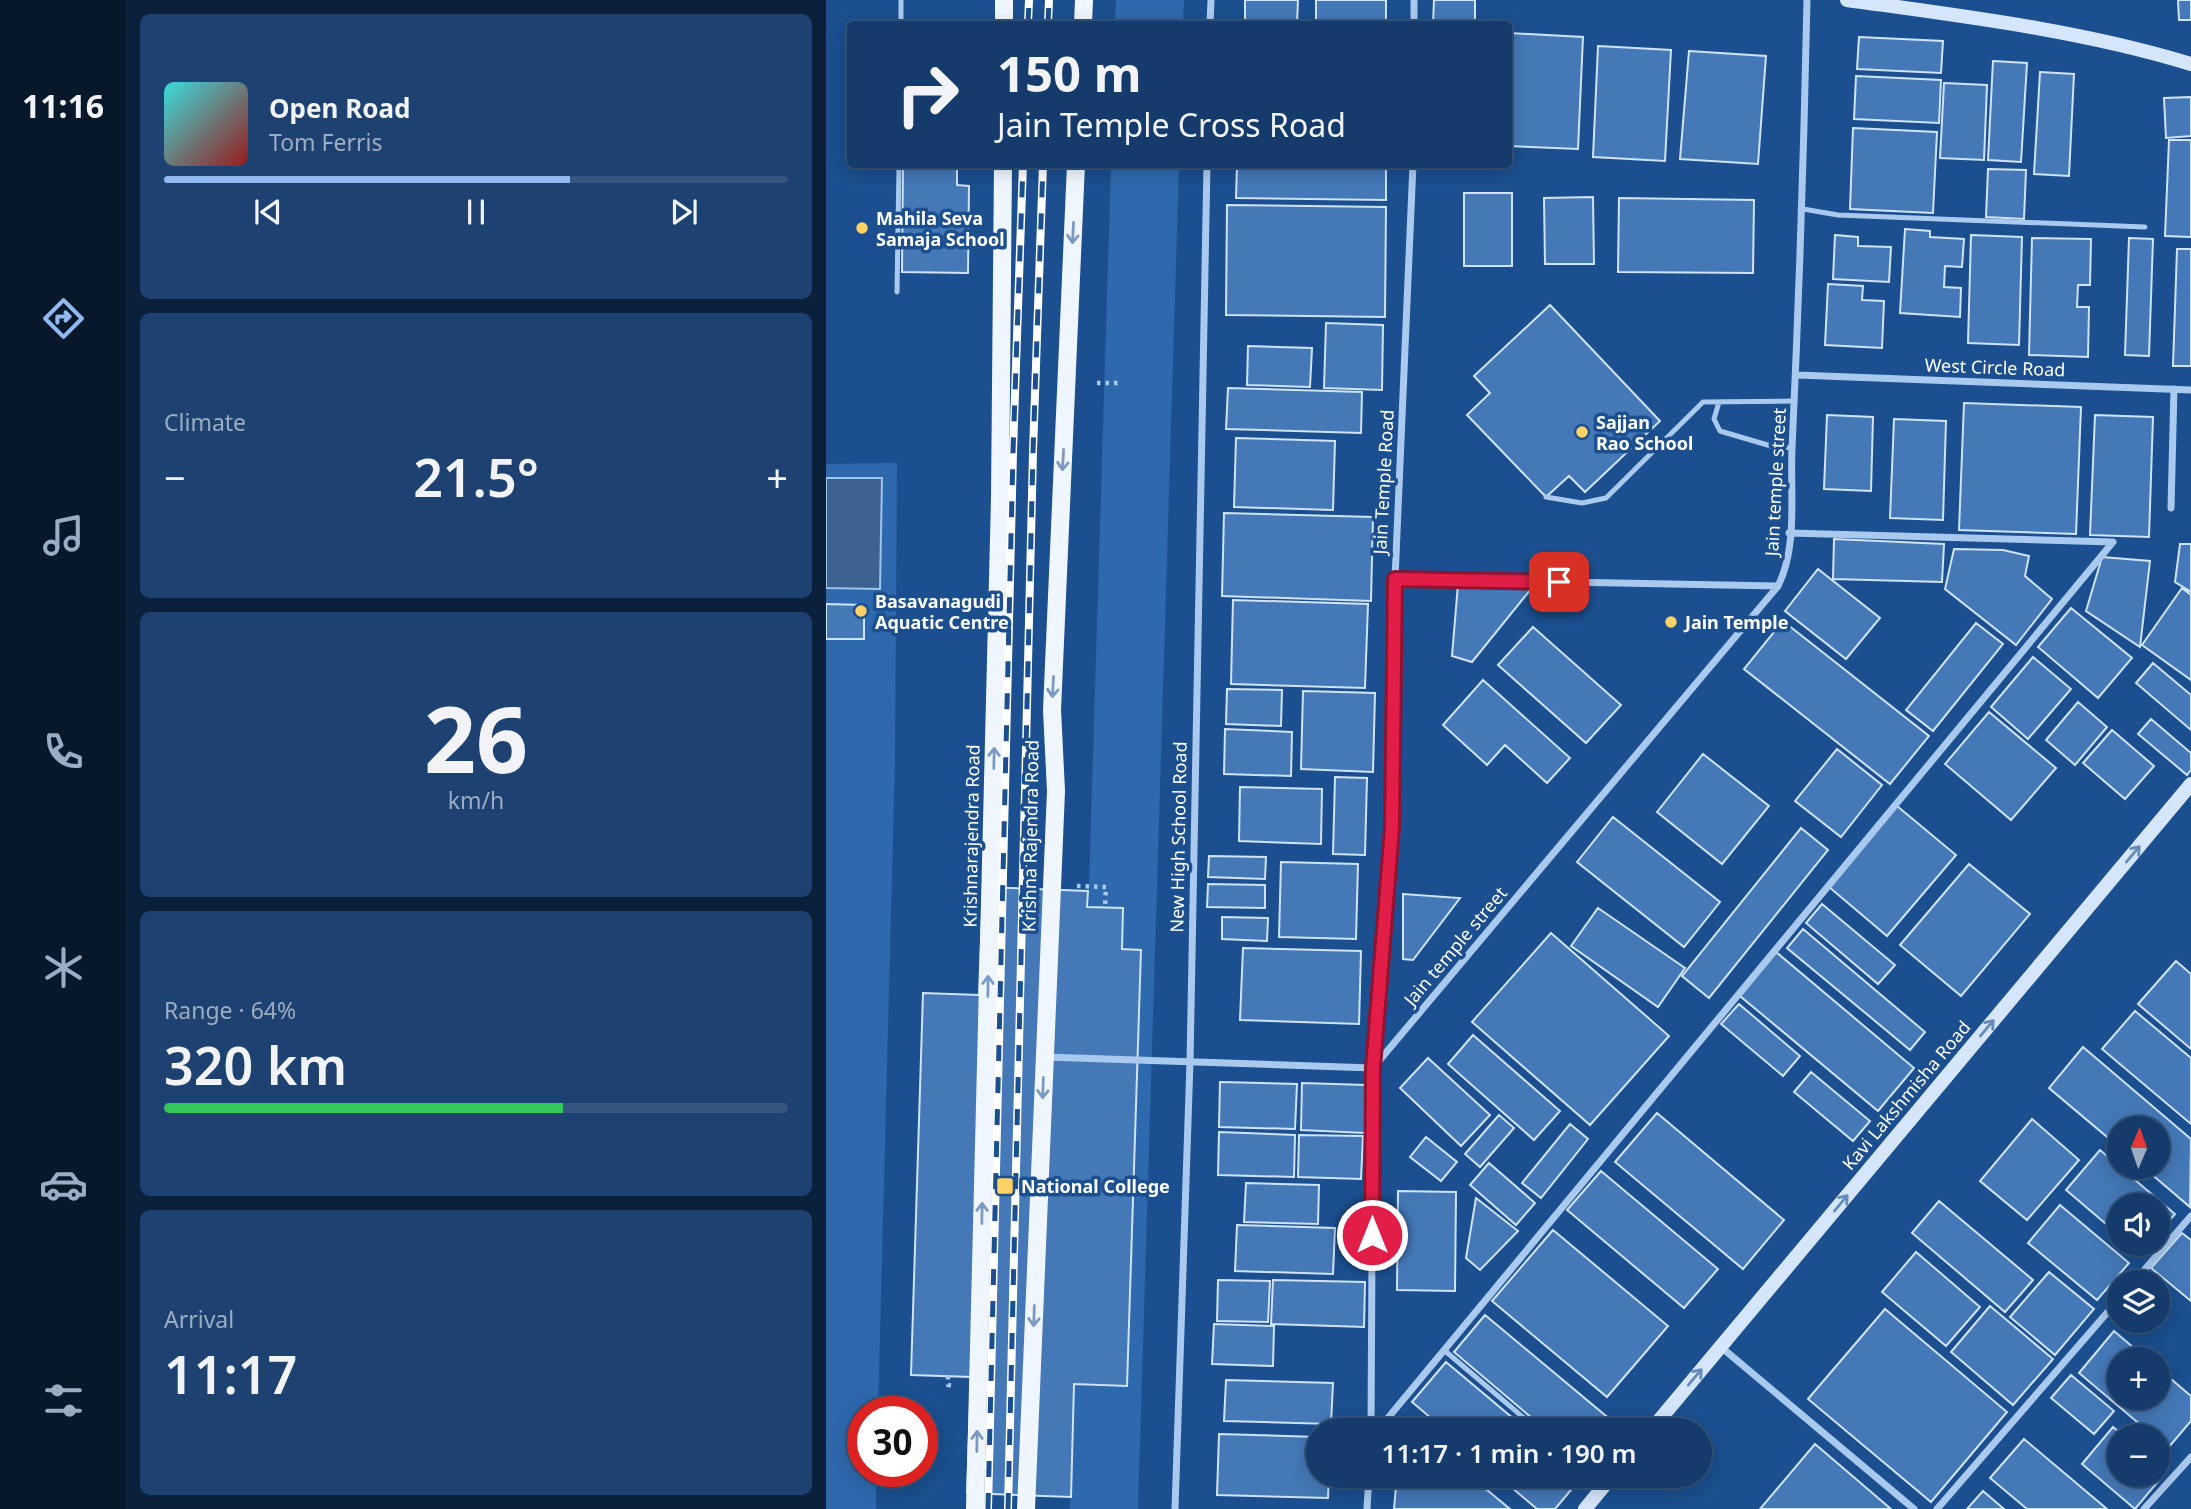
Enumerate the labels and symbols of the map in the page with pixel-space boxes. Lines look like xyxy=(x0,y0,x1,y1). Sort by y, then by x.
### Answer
place label: Mahila Seva Samaja School xyxy=(876,206,1005,251)
marker: Mahila Seva Samaja School xyxy=(854,220,870,236)
one-way arrow xyxy=(1067,221,1080,244)
street label: West Circle Road xyxy=(1924,353,2066,381)
street label: Jain temple street xyxy=(1759,407,1791,559)
street label: Jain Temple Road xyxy=(1367,409,1399,557)
place label: Sajjan Rao School xyxy=(1596,410,1693,455)
marker: Sajjan Rao School xyxy=(1574,424,1590,440)
one-way arrow xyxy=(1056,448,1069,471)
pin xyxy=(1529,552,1589,612)
place label: Basavanagudi Aquatic Centre xyxy=(875,589,1009,634)
marker: Basavanagudi Aquatic Centre xyxy=(853,603,869,619)
place label: Jain Temple xyxy=(1683,610,1788,634)
marker: Jain Temple xyxy=(1663,614,1679,630)
one-way arrow xyxy=(1046,675,1059,698)
street label: Krishna Rajendra Road xyxy=(1016,740,1044,932)
street label: New High School Road xyxy=(1164,741,1192,933)
street label: Krishnarajendra Road xyxy=(957,744,985,928)
one-way arrow xyxy=(987,747,1000,770)
one-way arrow xyxy=(2125,845,2141,863)
street label: Jain temple street xyxy=(1397,881,1512,1012)
one-way arrow xyxy=(981,975,995,998)
street label: Kavi Lakshmisha Road xyxy=(1836,1015,1976,1175)
one-way arrow xyxy=(1979,1020,1995,1038)
one-way arrow xyxy=(1037,1076,1050,1099)
north arrow xyxy=(2107,1116,2170,1180)
place label: National College xyxy=(1021,1174,1170,1198)
marker: National College xyxy=(995,1176,1015,1196)
one-way arrow xyxy=(1833,1194,1849,1212)
position arrow xyxy=(1335,1198,1409,1272)
one-way arrow xyxy=(976,1202,989,1225)
one-way arrow xyxy=(1027,1304,1040,1327)
one-way arrow xyxy=(1687,1369,1703,1387)
speed limit sign: 30 xyxy=(847,1396,938,1487)
one-way arrow xyxy=(970,1430,984,1453)

